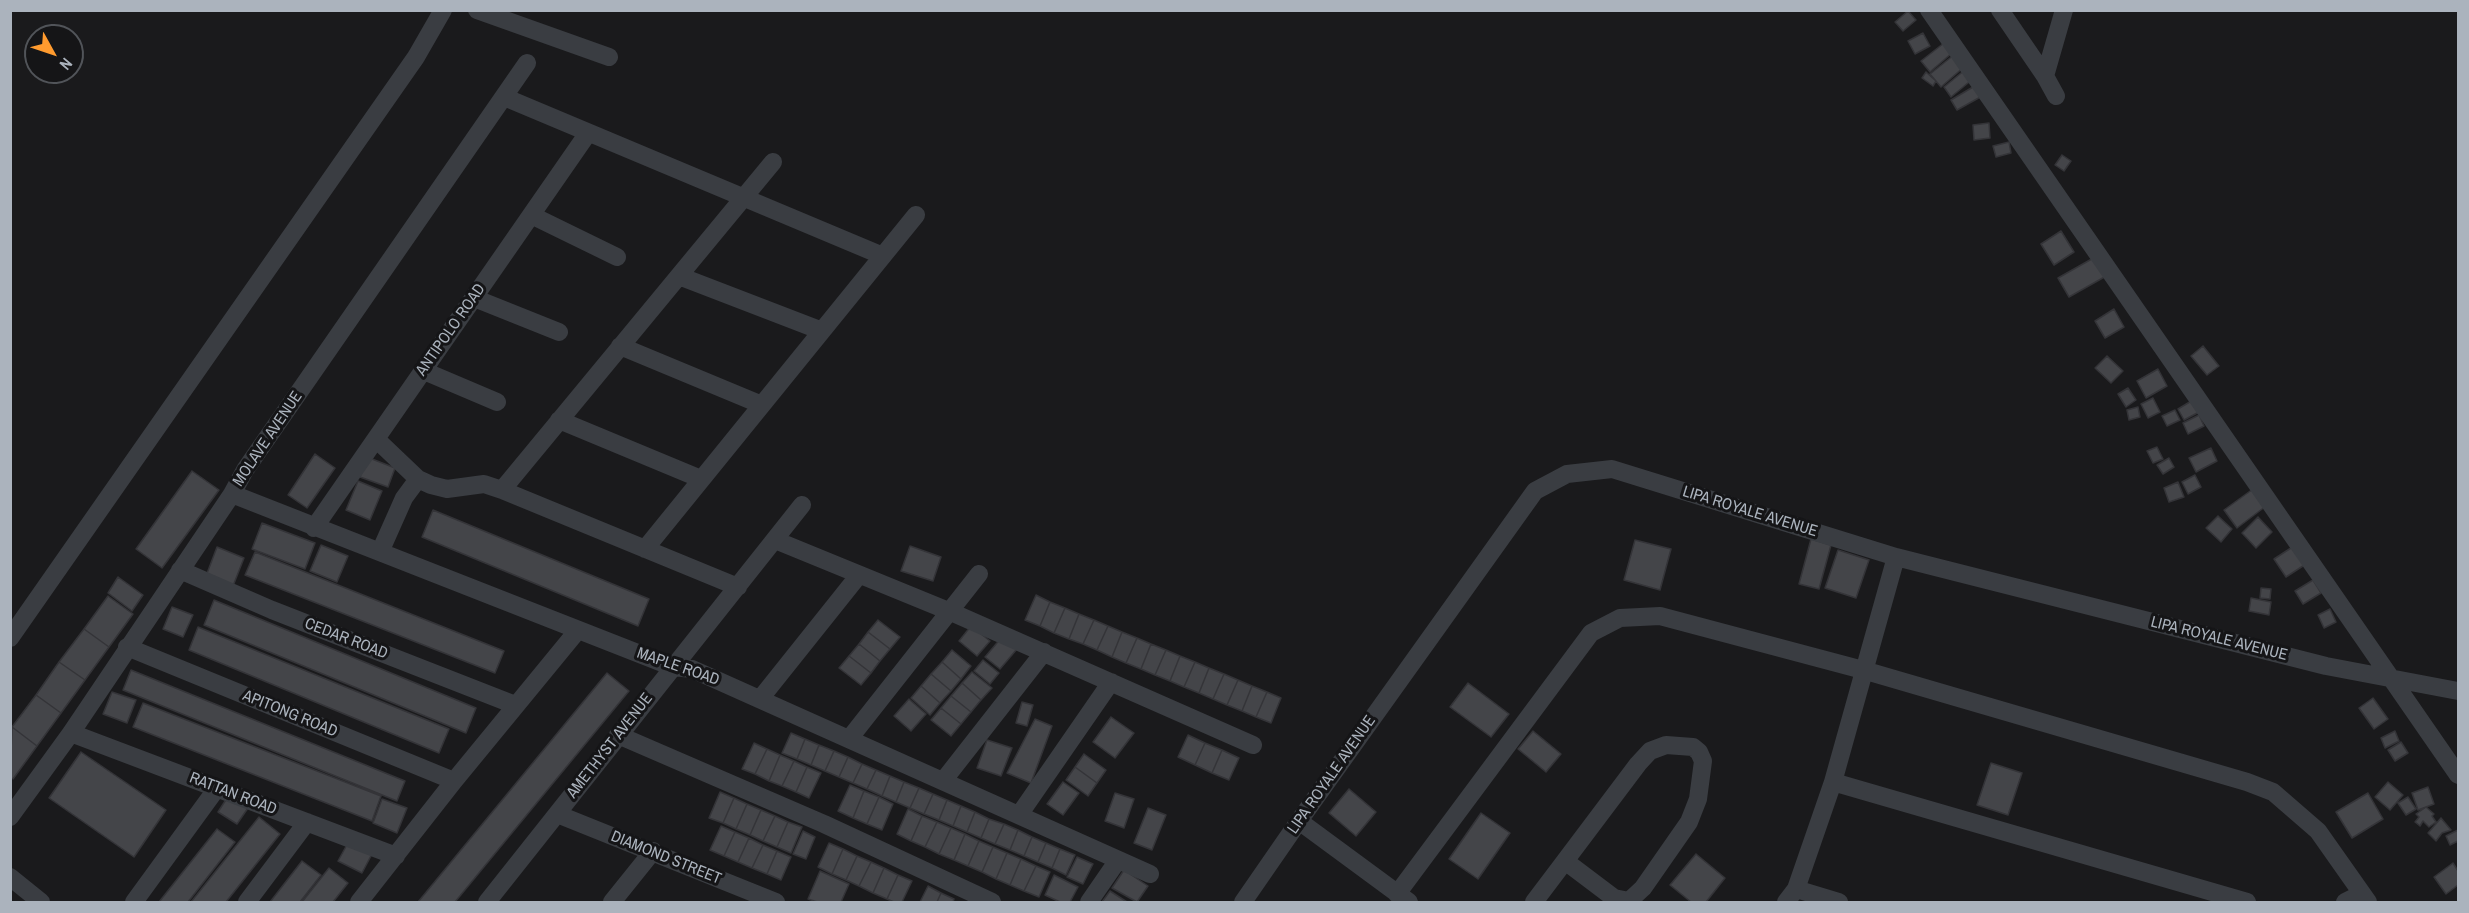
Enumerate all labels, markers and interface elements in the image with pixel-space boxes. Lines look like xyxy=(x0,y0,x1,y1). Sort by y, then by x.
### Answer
north arrow xyxy=(24,24,84,84)
text: N xyxy=(55,54,78,75)
street label: ANTIPOLO ROAD xyxy=(412,280,490,380)
street label: MOLAVE AVENUE xyxy=(229,388,307,490)
street label: LIPA ROYALE AVENUE xyxy=(1680,482,1820,542)
street label: LIPA ROYALE AVENUE xyxy=(2149,613,2289,665)
street label: CEDAR ROAD xyxy=(302,614,390,664)
street label: MAPLE ROAD xyxy=(634,644,722,690)
street label: APITONG ROAD xyxy=(240,686,340,742)
street label: AMETHYST AVENUE xyxy=(563,690,657,802)
street label: LIPA ROYALE AVENUE xyxy=(1284,712,1380,838)
street label: RATTAN ROAD xyxy=(187,769,279,819)
street label: DIAMOND STREET xyxy=(608,827,724,889)

